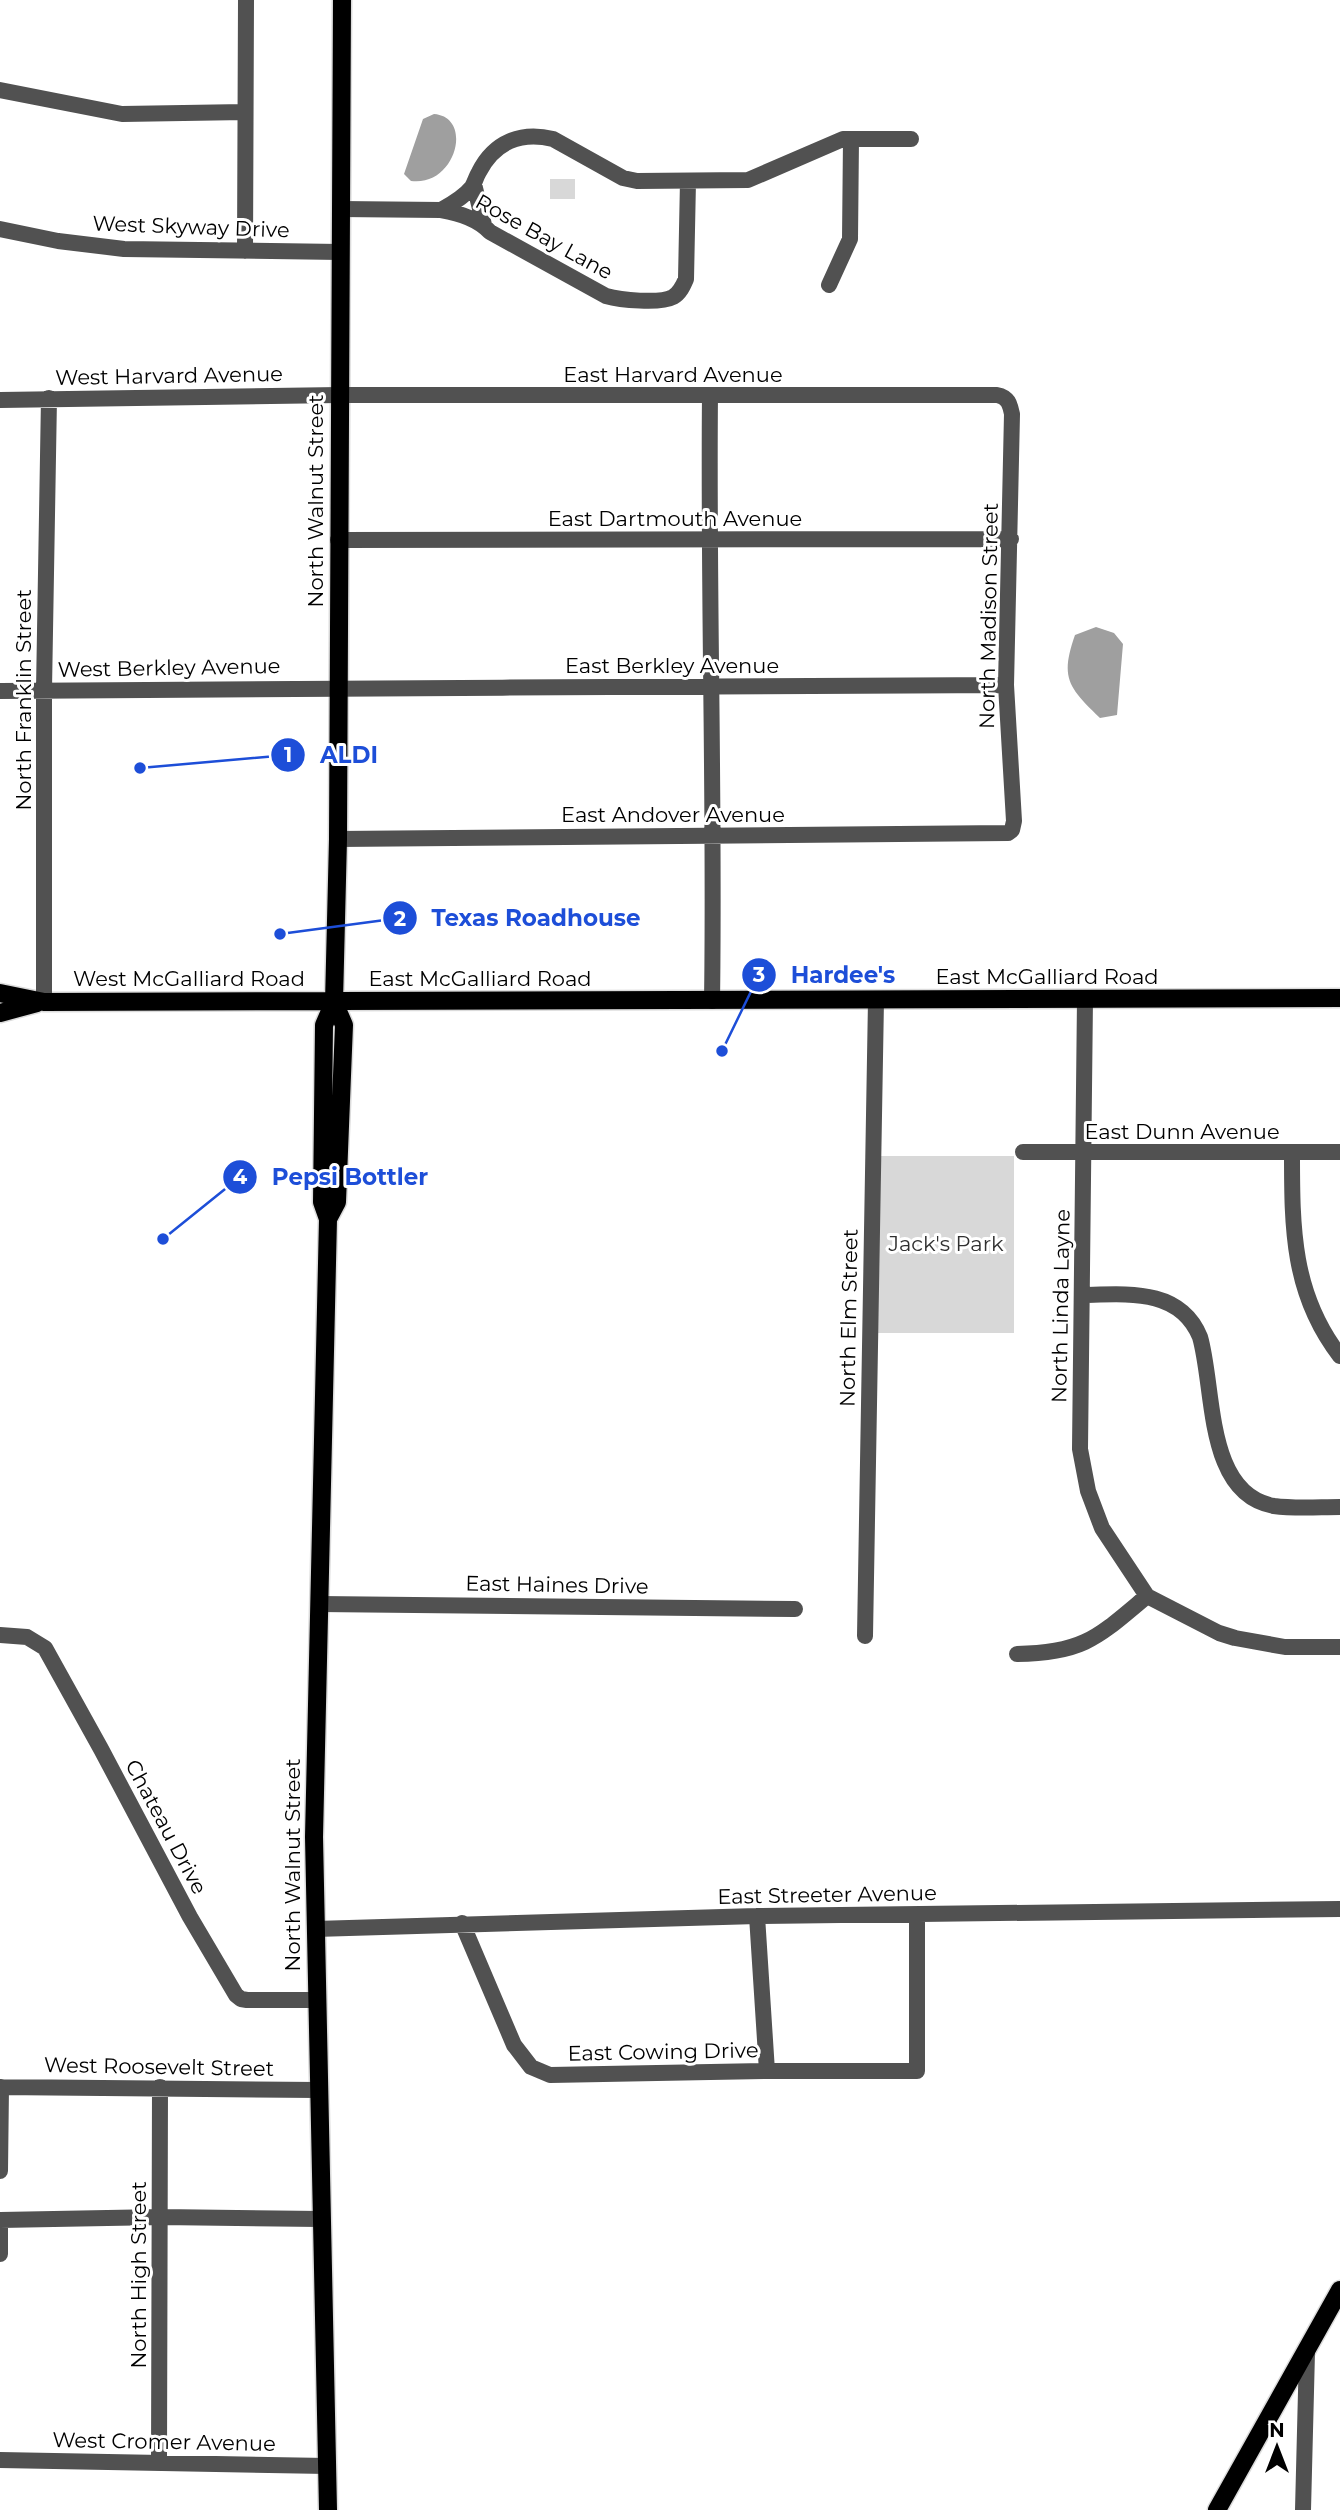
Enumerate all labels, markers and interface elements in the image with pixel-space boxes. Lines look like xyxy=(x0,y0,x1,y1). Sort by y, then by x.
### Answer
street label: Rose Bay Lane xyxy=(471,189,617,285)
street label: West Skyway Drive xyxy=(92,211,290,242)
street label: West Harvard Avenue xyxy=(55,361,283,390)
street label: East Harvard Avenue xyxy=(563,362,783,387)
street label: North Walnut Street xyxy=(303,394,328,608)
street label: North Madison Street xyxy=(974,503,1003,729)
street label: East Dartmouth Avenue xyxy=(548,506,802,531)
street label: North Franklin Street xyxy=(11,589,36,811)
street label: West Berkley Avenue xyxy=(57,653,281,682)
street label: East Berkley Avenue xyxy=(565,653,779,678)
callout: ALDI xyxy=(271,733,392,777)
text: ALDI xyxy=(319,741,378,769)
text: 1 xyxy=(284,742,292,767)
street label: East Andover Avenue xyxy=(561,802,785,827)
callout: Texas Roadhouse xyxy=(382,896,654,940)
text: Texas Roadhouse xyxy=(431,904,641,932)
text: 2 xyxy=(394,906,406,931)
callout: Hardee's xyxy=(741,953,909,997)
text: Hardee's xyxy=(791,961,895,989)
text: 3 xyxy=(752,962,765,987)
street label: East McGalliard Road xyxy=(935,964,1159,989)
street label: West McGalliard Road xyxy=(73,966,305,991)
street label: East McGalliard Road xyxy=(368,966,592,991)
street label: East Dunn Avenue xyxy=(1084,1119,1280,1144)
callout: Pepsi Bottler xyxy=(222,1155,442,1199)
text: Pepsi Bottler xyxy=(272,1163,428,1191)
text: 4 xyxy=(233,1164,248,1189)
street label: North Linda Layne xyxy=(1046,1209,1075,1403)
street label: North Elm Street xyxy=(834,1229,863,1407)
park label: Jack's Park xyxy=(887,1231,1004,1256)
street label: East Haines Drive xyxy=(465,1570,649,1599)
street label: Chateau Drive xyxy=(120,1755,212,1898)
street label: North Walnut Street xyxy=(280,1758,305,1972)
street label: East Streeter Avenue xyxy=(717,1880,937,1909)
street label: East Cowing Drive xyxy=(567,2037,759,2066)
street label: West Roosevelt Street xyxy=(44,2052,274,2081)
street label: North High Street xyxy=(126,2181,151,2369)
north arrow xyxy=(1242,2412,1312,2482)
text: N xyxy=(1269,2419,1285,2442)
street label: West Cromer Avenue xyxy=(52,2427,276,2456)

